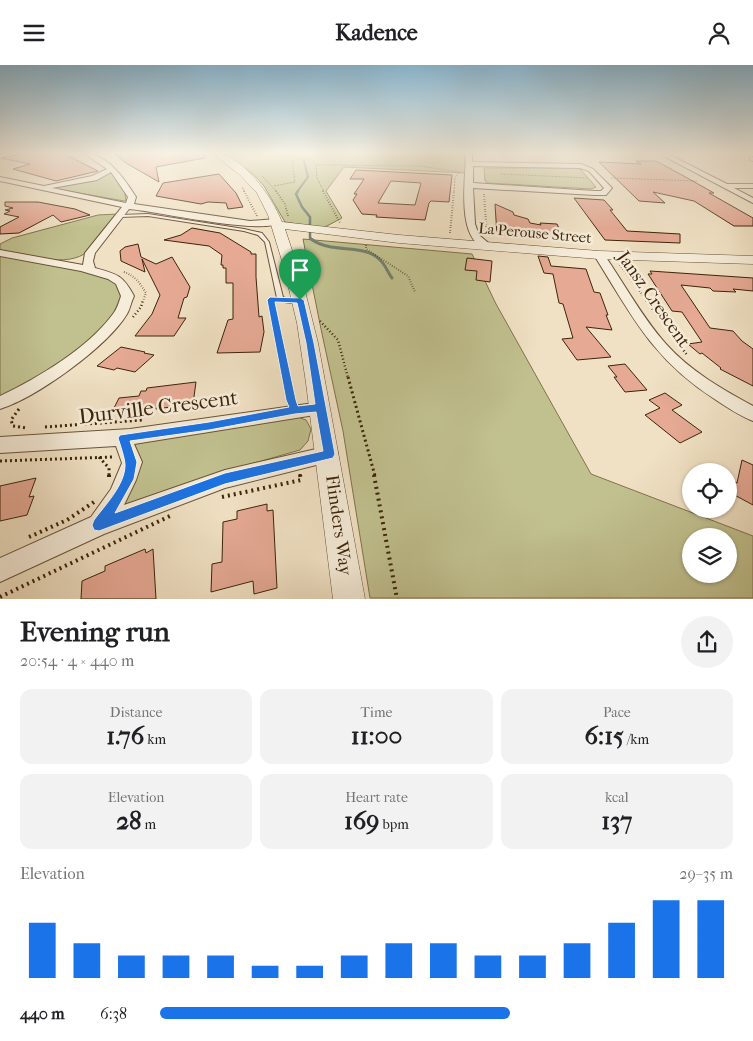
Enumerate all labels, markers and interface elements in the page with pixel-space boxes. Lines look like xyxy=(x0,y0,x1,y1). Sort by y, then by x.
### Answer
icon: menu xyxy=(20,19,48,47)
icon: person xyxy=(705,19,733,47)
text: Kadence xyxy=(335,20,418,46)
street label: La Perouse Street xyxy=(478,219,593,247)
street label: Jansz Crescent xyxy=(612,246,695,352)
pin xyxy=(279,249,321,300)
icon: arrive xyxy=(286,256,314,284)
street label: Durville Crescent xyxy=(77,385,239,429)
map controls xyxy=(682,463,737,583)
button: locate xyxy=(682,463,737,518)
street label: Flinders Way xyxy=(321,473,356,578)
button: layers xyxy=(682,528,737,583)
text: Evening run xyxy=(20,615,170,648)
button: share xyxy=(681,616,733,668)
text: 20:54 · 4 × 440 m xyxy=(20,651,134,670)
text: Distance xyxy=(110,704,162,721)
text: Time xyxy=(361,704,392,721)
text: Pace xyxy=(603,704,631,721)
text: 1.76 xyxy=(106,721,144,750)
text: 11:00 xyxy=(351,721,402,750)
text: 6:15 xyxy=(585,721,624,750)
text: km xyxy=(144,731,166,748)
text: /km xyxy=(624,731,649,748)
text: Elevation xyxy=(108,789,164,806)
text: Heart rate xyxy=(345,789,408,806)
text: kcal xyxy=(605,789,629,806)
text: 28 xyxy=(116,806,142,835)
text: 169 xyxy=(344,806,379,835)
text: 137 xyxy=(601,806,632,835)
text: m xyxy=(142,816,156,833)
text: bpm xyxy=(379,816,409,833)
text: Elevation xyxy=(20,864,85,883)
text: 29–35 m xyxy=(679,864,733,883)
text: 440 m xyxy=(20,1004,65,1023)
text: 6:38 xyxy=(100,1004,127,1023)

